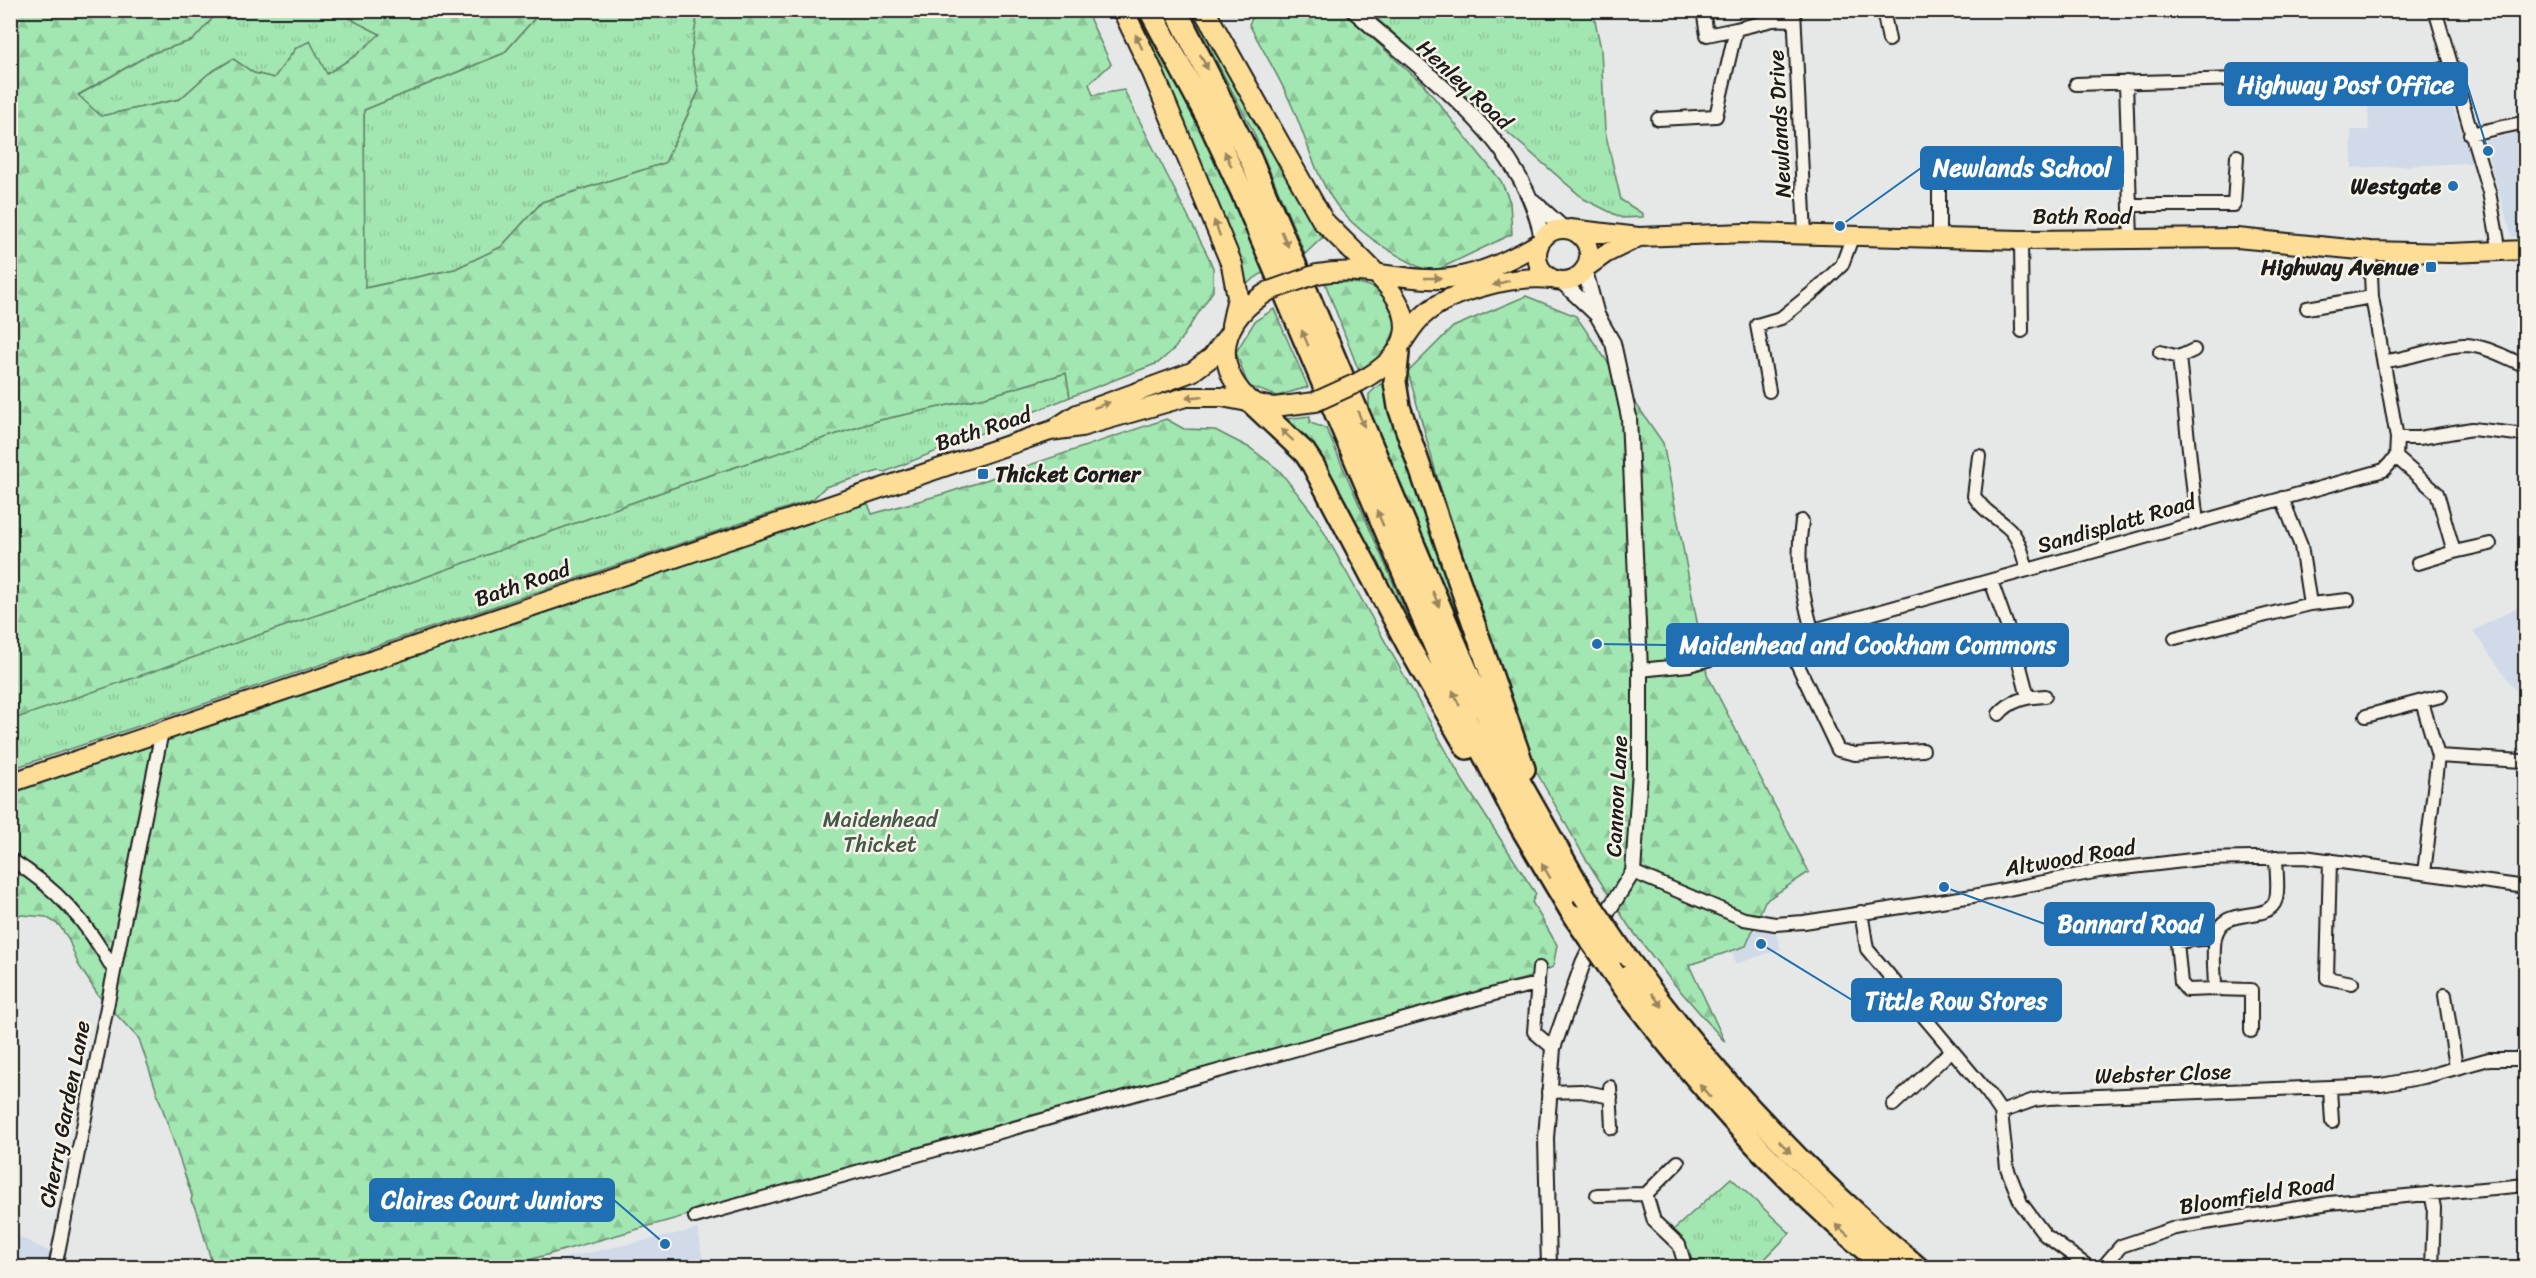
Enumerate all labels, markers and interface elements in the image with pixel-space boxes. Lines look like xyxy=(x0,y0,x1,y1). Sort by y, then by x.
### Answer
street label: Henley Road xyxy=(1407,29,1523,141)
one-way arrow xyxy=(1134,33,1143,50)
street label: Newlands Drive xyxy=(1756,49,1803,199)
one-way arrow xyxy=(1199,54,1209,71)
callout: Highway Post Office xyxy=(2225,63,2467,105)
text: Highway Post Office xyxy=(2238,64,2455,106)
callout: Newlands School xyxy=(1921,147,2123,189)
text: Newlands School xyxy=(1932,147,2112,189)
one-way arrow xyxy=(1223,151,1232,168)
place label: Westgate xyxy=(2351,167,2441,206)
marker: Westgate xyxy=(2446,179,2460,193)
street label: Bath Road xyxy=(2033,197,2133,236)
one-way arrow xyxy=(1212,219,1222,237)
one-way arrow xyxy=(1280,231,1290,249)
place label: Highway Avenue xyxy=(2260,248,2420,287)
marker: Highway Avenue xyxy=(2424,260,2438,274)
one-way arrow xyxy=(1423,274,1442,283)
one-way arrow xyxy=(1492,279,1510,288)
one-way arrow xyxy=(1300,329,1309,347)
one-way arrow xyxy=(1184,392,1203,402)
street label: Bath Road xyxy=(930,394,1038,462)
one-way arrow xyxy=(1093,399,1111,409)
one-way arrow xyxy=(1356,411,1365,428)
one-way arrow xyxy=(1279,428,1294,442)
place label: Thicket Corner xyxy=(995,455,1142,494)
marker: Thicket Corner xyxy=(976,467,990,481)
street label: Sandisplatt Road xyxy=(2032,482,2201,565)
one-way arrow xyxy=(1375,509,1384,527)
street label: Bath Road xyxy=(469,548,577,618)
one-way arrow xyxy=(1431,591,1440,608)
callout: Maidenhead and Cookham Commons xyxy=(1667,624,2068,666)
text: Maidenhead and Cookham Commons xyxy=(1679,624,2057,666)
one-way arrow xyxy=(1452,689,1461,706)
street label: Cannon Lane xyxy=(1594,734,1639,858)
park label: Maidenhead Thicket xyxy=(823,800,939,864)
street label: Altwood Road xyxy=(2001,827,2140,888)
one-way arrow xyxy=(1541,863,1552,879)
callout: Bannard Road xyxy=(2045,903,2214,945)
text: Bannard Road xyxy=(2058,903,2205,945)
callout: Tittle Row Stores xyxy=(1852,979,2061,1021)
text: Tittle Row Stores xyxy=(1865,980,2048,1022)
one-way arrow xyxy=(1651,992,1663,1008)
street label: Cherry Garden Lane xyxy=(27,1017,102,1211)
street label: Webster Close xyxy=(2094,1052,2232,1095)
one-way arrow xyxy=(1699,1084,1712,1099)
one-way arrow xyxy=(1777,1140,1791,1154)
street label: Bloomfield Road xyxy=(2176,1163,2339,1226)
callout: Claires Court Juniors xyxy=(370,1179,614,1221)
text: Claires Court Juniors xyxy=(380,1179,604,1221)
one-way arrow xyxy=(1835,1224,1850,1237)

